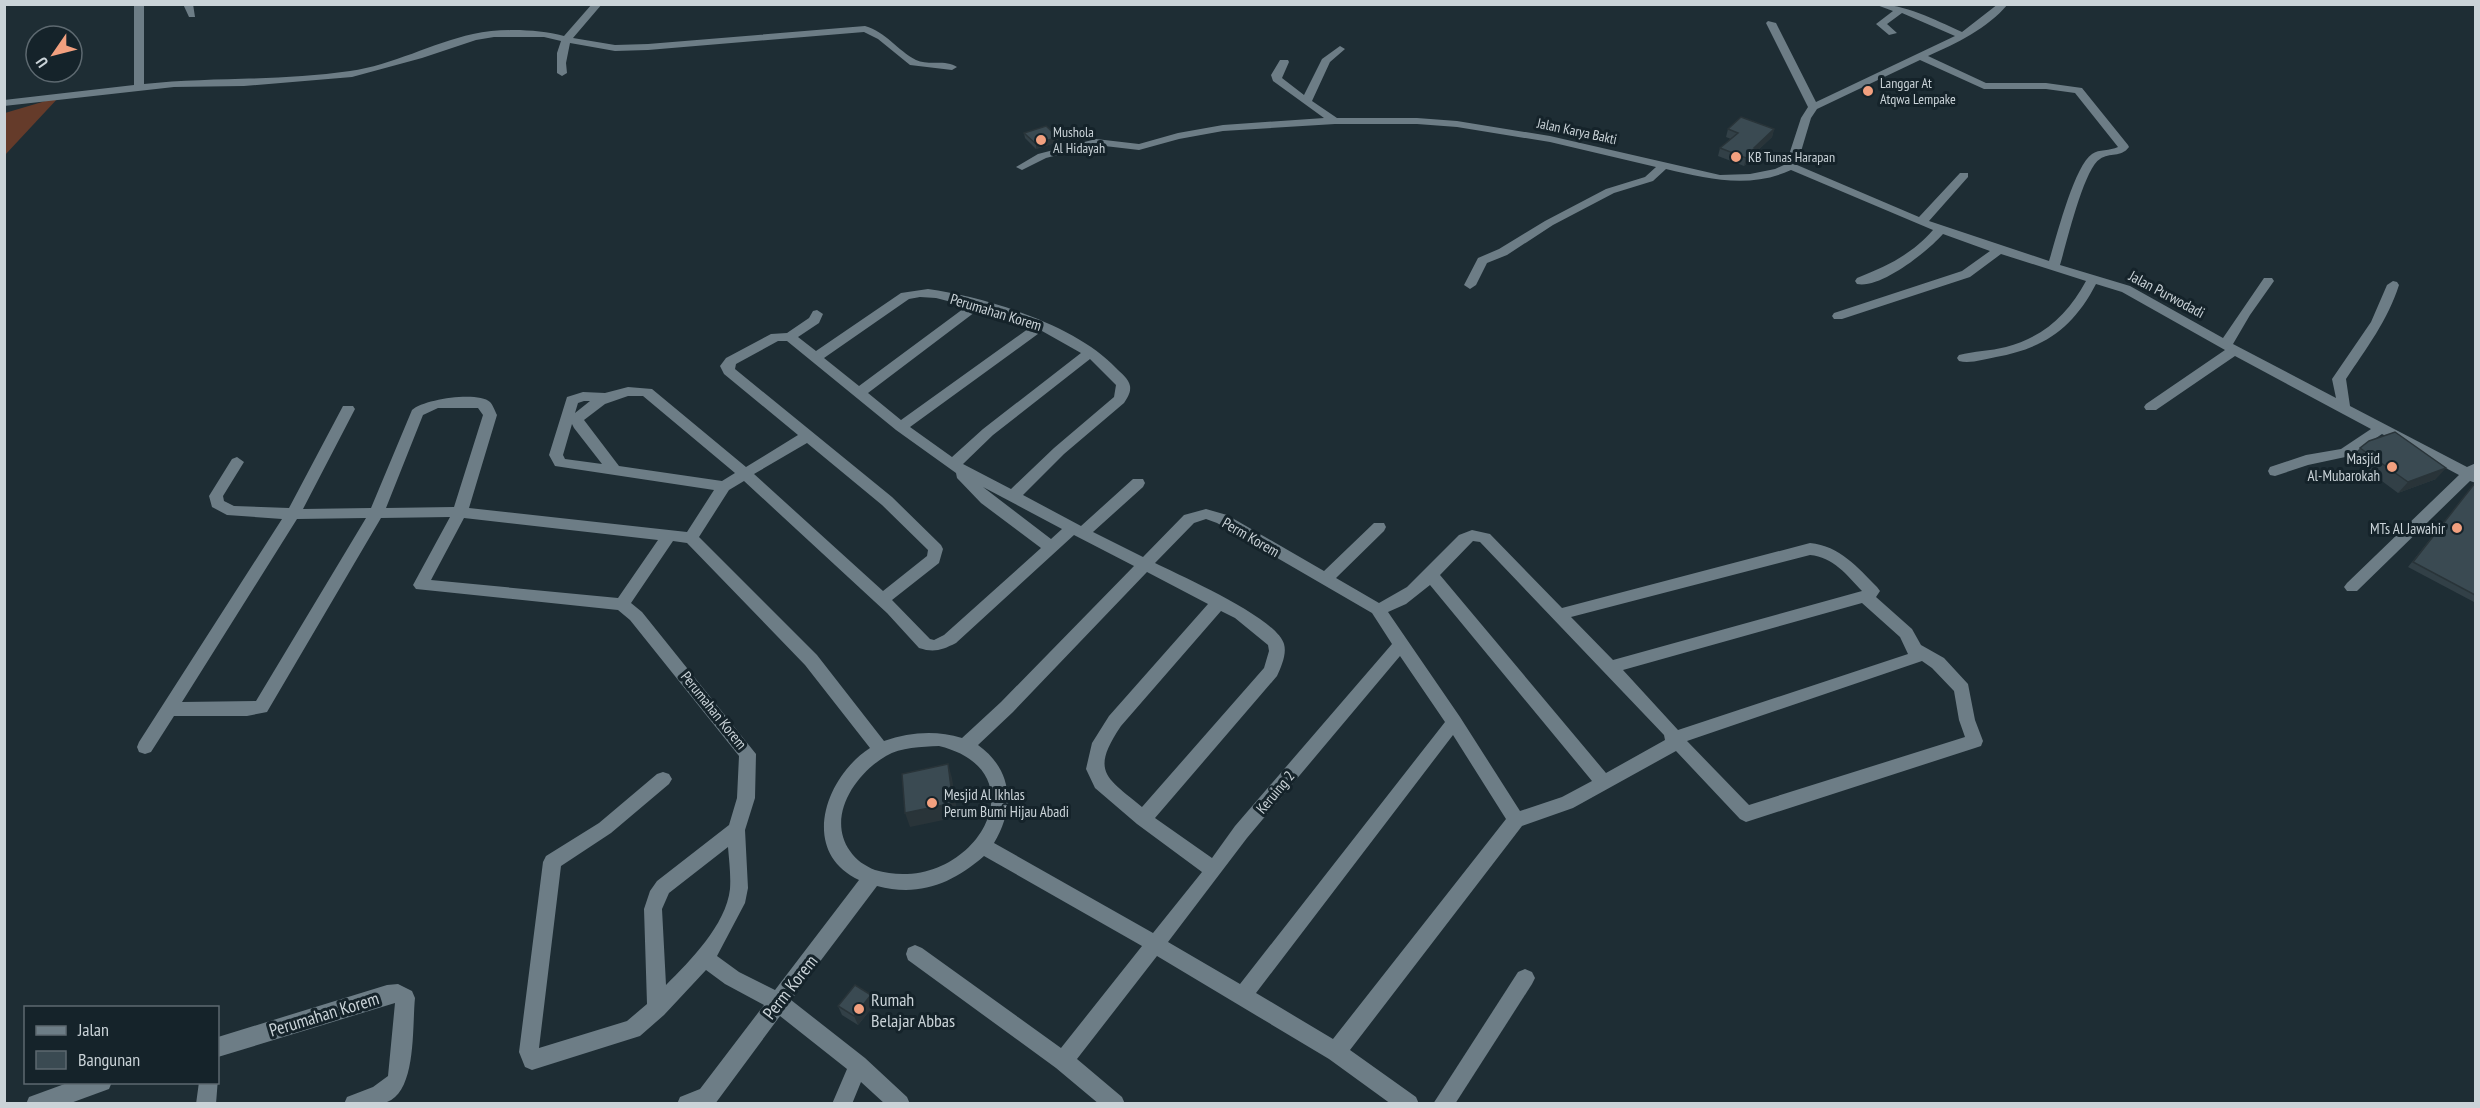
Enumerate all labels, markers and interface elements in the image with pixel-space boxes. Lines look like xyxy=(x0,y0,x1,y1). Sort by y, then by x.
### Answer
north arrow xyxy=(24,24,84,84)
text: U xyxy=(31,53,52,72)
place label: Langgar At Atqwa Lempake xyxy=(1880,74,1956,108)
marker: Langgar At Atqwa Lempake xyxy=(1861,84,1875,98)
street label: Jalan Karya Bakti xyxy=(1534,114,1619,148)
place label: Mushola Al Hidayah xyxy=(1053,123,1105,157)
marker: Mushola Al Hidayah xyxy=(1034,133,1048,147)
place label: KB Tunas Harapan xyxy=(1748,148,1835,166)
marker: KB Tunas Harapan xyxy=(1729,150,1743,164)
street label: Jalan Purwodadi xyxy=(2125,266,2208,322)
street label: Perumahan Korem xyxy=(948,289,1044,335)
place label: Masjid Al-Mubarokah xyxy=(2307,449,2380,485)
marker: Masjid Al-Mubarokah xyxy=(2385,460,2399,474)
street label: Perm Korem xyxy=(1219,513,1283,561)
place label: MTs Al Jawahir xyxy=(2370,519,2446,538)
marker: MTs Al Jawahir xyxy=(2450,521,2464,535)
street label: Perumahan Korem xyxy=(677,667,751,753)
street label: Keruing 2 xyxy=(1252,767,1298,817)
place label: Mesjid Al Ikhlas Perum Bumi Hijau Abadi xyxy=(944,785,1069,821)
marker: Mesjid Al Ikhlas Perum Bumi Hijau Abadi xyxy=(925,796,939,810)
street label: Perm Korem xyxy=(758,950,822,1024)
street label: Perumahan Korem xyxy=(266,986,382,1042)
place label: Rumah Belajar Abbas xyxy=(871,988,955,1032)
marker: Rumah Belajar Abbas xyxy=(852,1002,866,1016)
legend xyxy=(24,1006,219,1084)
text: Jalan xyxy=(77,1018,109,1041)
text: Bangunan xyxy=(78,1048,140,1071)

